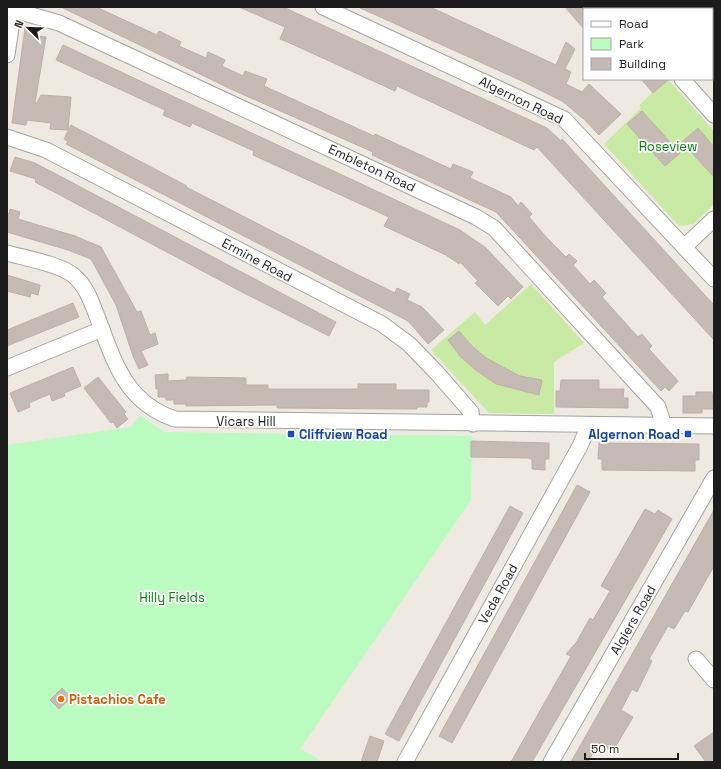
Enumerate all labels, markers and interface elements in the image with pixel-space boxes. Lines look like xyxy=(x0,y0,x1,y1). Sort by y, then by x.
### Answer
north arrow xyxy=(8,8,48,48)
legend xyxy=(583,8,713,80)
text: Road xyxy=(619,16,648,32)
text: N xyxy=(11,18,27,30)
text: Park xyxy=(619,36,644,52)
text: Building xyxy=(619,56,666,72)
street label: Algernon Road xyxy=(476,72,566,128)
park label: Roseview xyxy=(639,138,697,155)
street label: Embleton Road xyxy=(326,140,418,196)
street label: Ermine Road xyxy=(219,234,295,286)
street label: Vicars Hill xyxy=(216,413,276,430)
place label: Cliffview Road xyxy=(299,426,388,443)
place label: Algernon Road xyxy=(588,426,680,443)
marker: Cliffview Road xyxy=(286,429,296,439)
marker: Algernon Road xyxy=(683,429,693,439)
street label: Veda Road xyxy=(474,561,522,627)
street label: Algiers Road xyxy=(606,582,660,658)
park label: Hilly Fields xyxy=(139,589,205,606)
place label: Pistachios Cafe xyxy=(69,691,166,708)
marker: Pistachios Cafe xyxy=(56,694,66,704)
scale bar xyxy=(585,735,678,761)
text: 50 m xyxy=(591,741,619,757)

